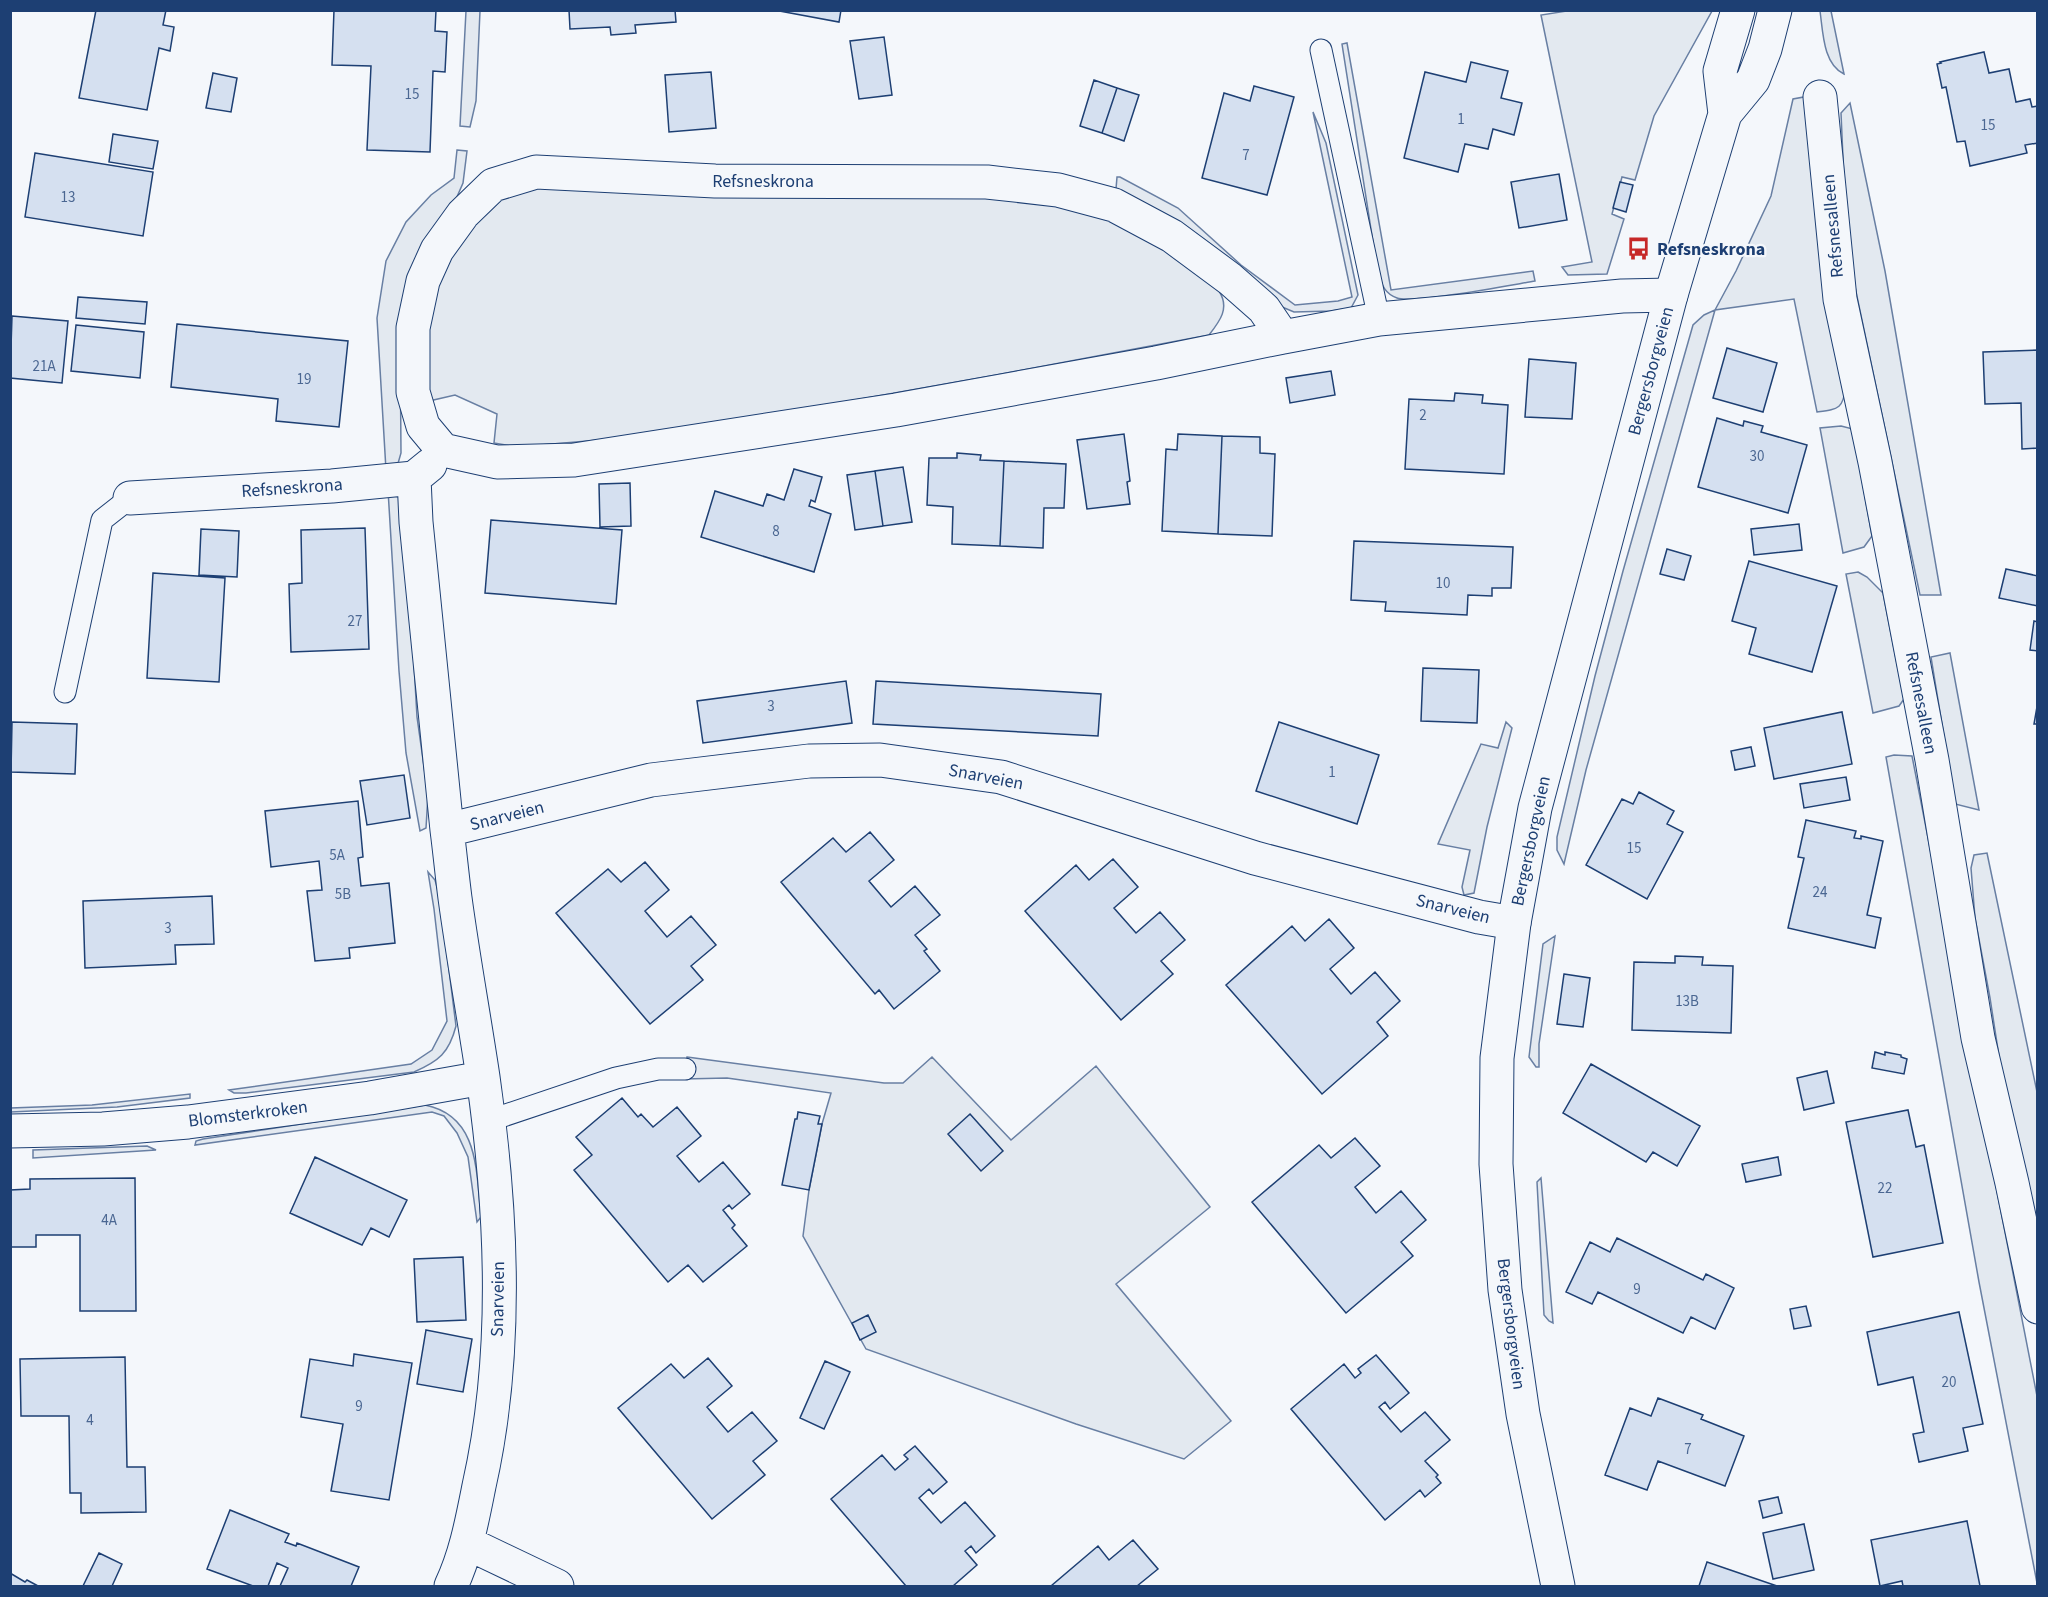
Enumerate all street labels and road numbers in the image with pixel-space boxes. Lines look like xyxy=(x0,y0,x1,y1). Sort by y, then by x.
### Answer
street label: Refsneskrona xyxy=(712,169,814,194)
street label: Refsnesalleen xyxy=(1816,173,1850,279)
street label: Bergersborgveien xyxy=(1622,304,1680,438)
street label: Refsneskrona xyxy=(240,472,344,504)
street label: Refsnesalleen xyxy=(1899,650,1943,756)
street label: Snarveien xyxy=(946,758,1026,796)
street label: Bergersborgveien xyxy=(1505,774,1557,908)
street label: Snarveien xyxy=(467,795,547,837)
street label: Snarveien xyxy=(1413,888,1493,930)
street label: Blomsterkroken xyxy=(187,1094,309,1134)
street label: Bergersborgveien xyxy=(1491,1257,1531,1391)
street label: Snarveien xyxy=(485,1261,511,1337)

